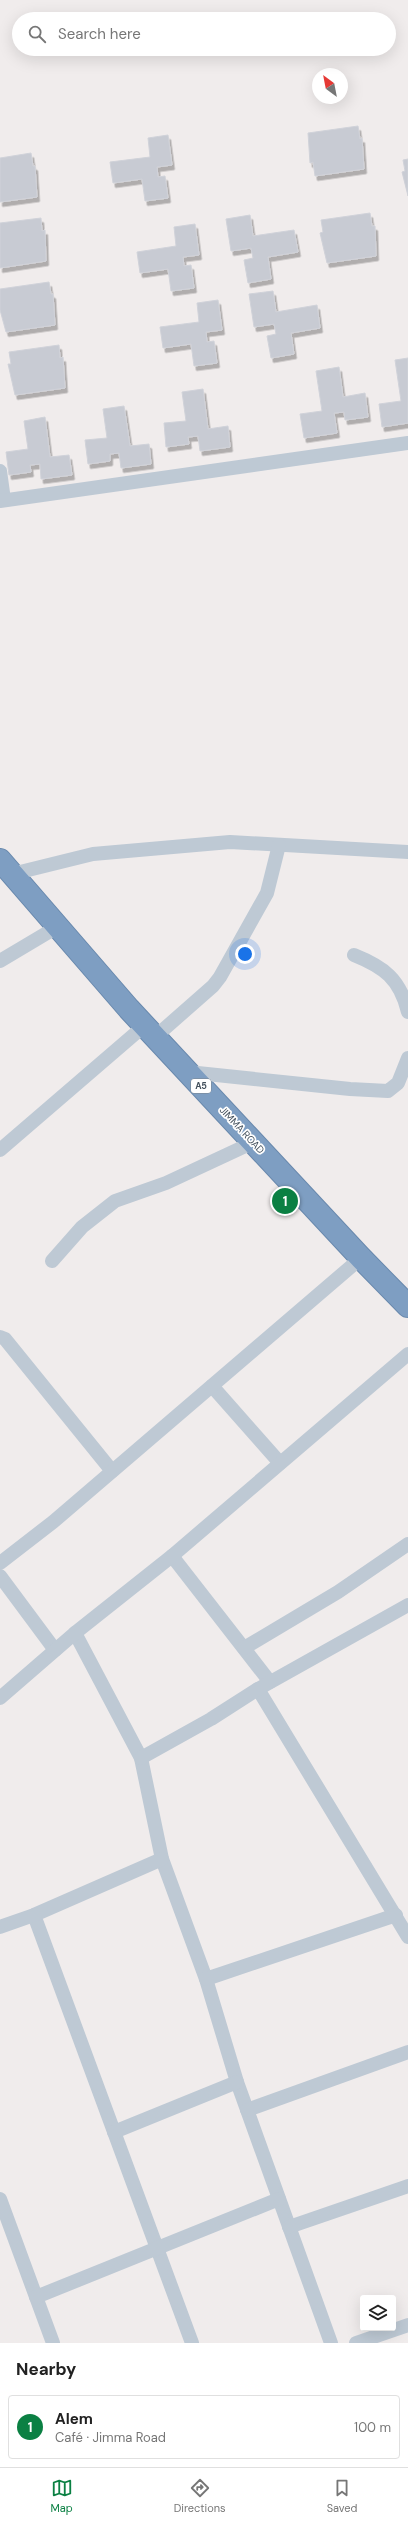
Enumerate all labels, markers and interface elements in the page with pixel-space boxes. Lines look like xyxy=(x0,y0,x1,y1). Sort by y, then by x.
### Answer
search box xyxy=(12,12,396,56)
icon: search xyxy=(26,23,48,45)
text: Search here xyxy=(58,24,141,44)
north arrow xyxy=(312,68,348,104)
your location xyxy=(235,944,255,964)
road number: A5 xyxy=(191,1079,211,1093)
street label: JIMMA ROAD xyxy=(217,1104,267,1157)
pin: 1 xyxy=(272,1186,298,1216)
map controls xyxy=(360,2295,396,2331)
button: layers xyxy=(360,2295,396,2331)
text: Nearby xyxy=(16,2358,76,2380)
text: Alem xyxy=(55,2409,93,2429)
text: 1 xyxy=(28,2419,32,2436)
text: 100 m xyxy=(354,2419,391,2436)
text: Café · Jimma Road xyxy=(55,2429,166,2446)
tab: Map xyxy=(51,2477,73,2515)
tab: Directions xyxy=(174,2477,226,2515)
tab: Saved xyxy=(327,2477,357,2515)

